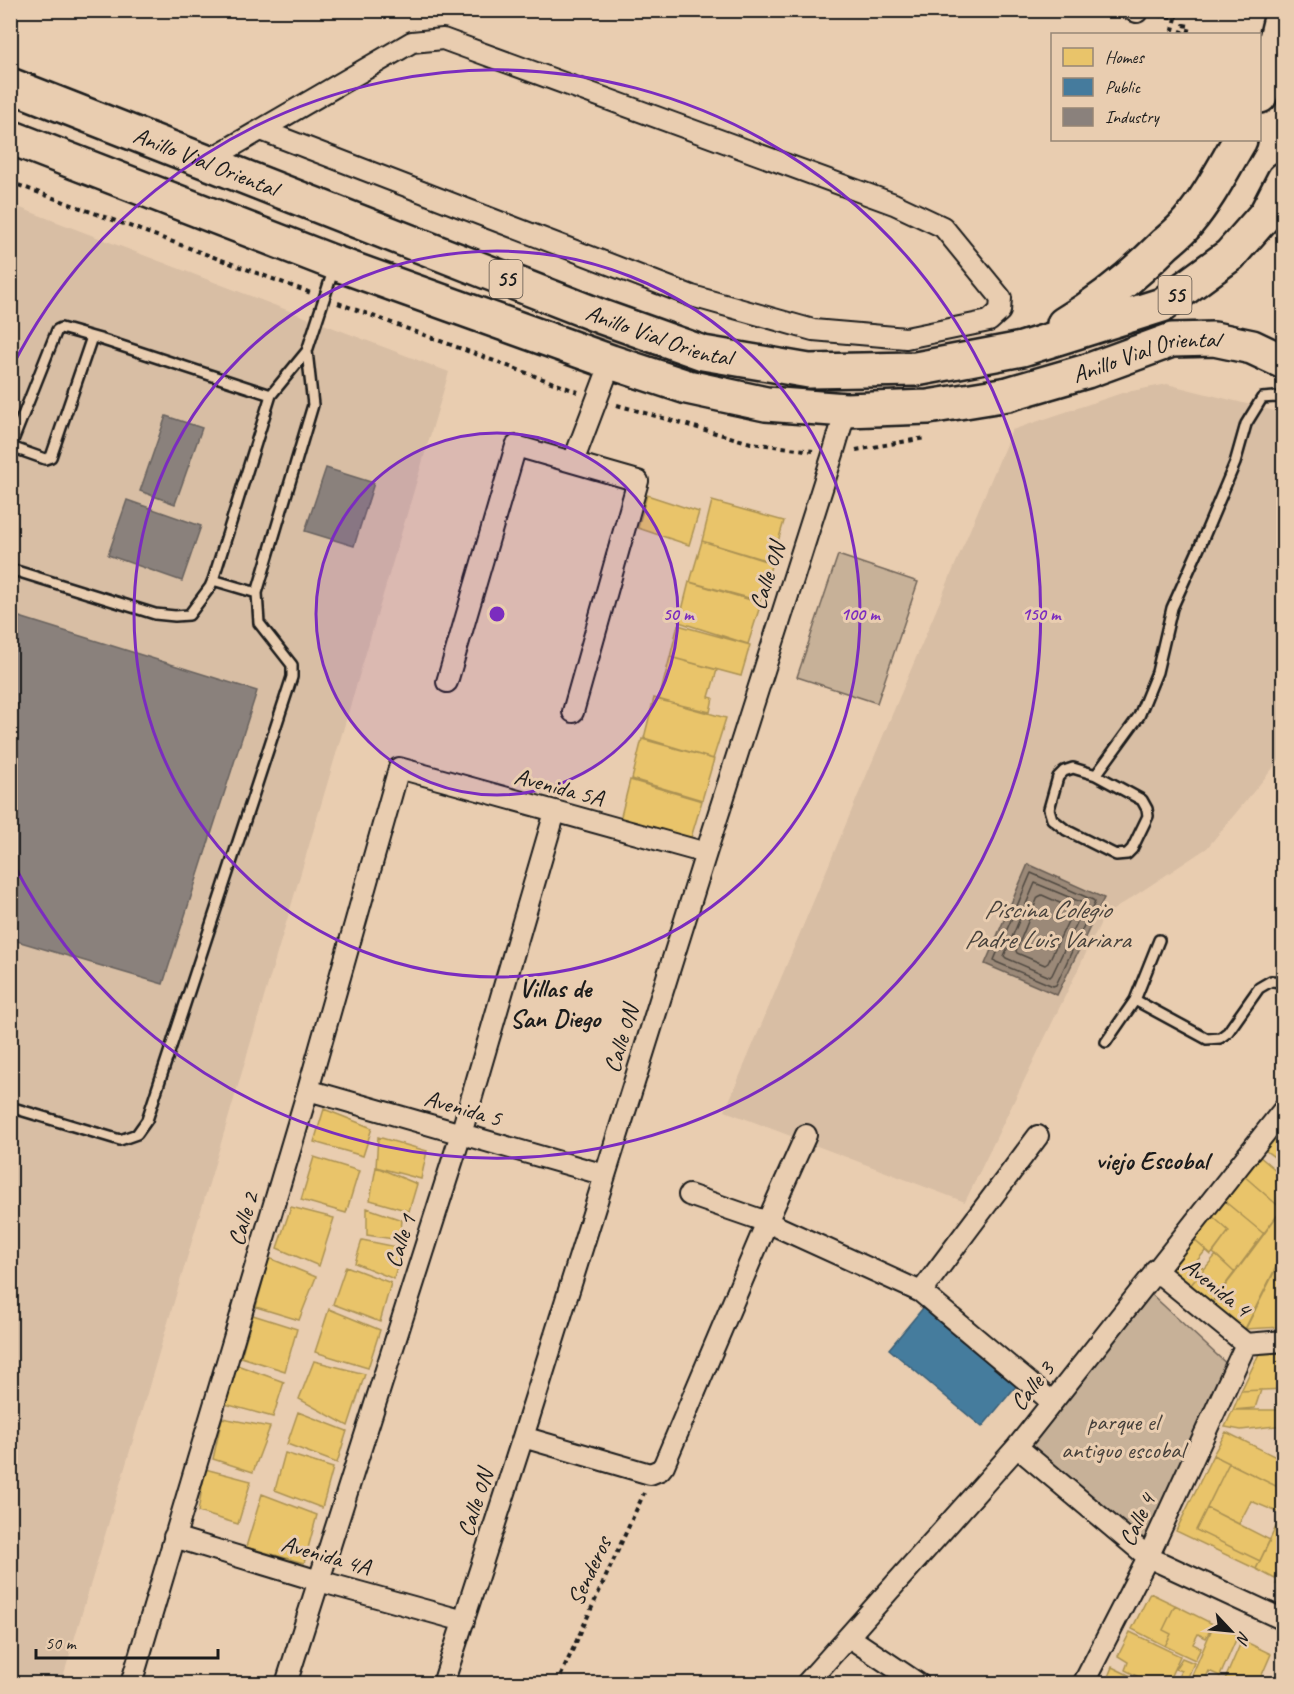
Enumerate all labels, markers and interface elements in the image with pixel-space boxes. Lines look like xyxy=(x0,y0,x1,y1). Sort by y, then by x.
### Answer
legend xyxy=(1051,33,1261,141)
text: Homes xyxy=(1105,46,1145,68)
text: Public xyxy=(1105,76,1142,98)
text: Industry xyxy=(1105,106,1160,128)
street label: Anillo Vial Oriental xyxy=(129,120,286,205)
road number: 55 xyxy=(490,260,522,298)
road number: 55 xyxy=(1158,276,1192,314)
street label: Anillo Vial Oriental xyxy=(582,297,738,373)
street label: Anillo Vial Oriental xyxy=(1069,324,1226,389)
street label: Calle 0N xyxy=(742,535,793,613)
text: 50 m xyxy=(663,603,695,625)
text: 100 m xyxy=(841,603,881,625)
text: 150 m xyxy=(1022,603,1062,625)
centre of rings xyxy=(487,604,507,624)
street label: Avenida 5A xyxy=(511,761,608,813)
water label: Piscina Colegio Padre Luis Variara xyxy=(964,893,1132,956)
district label: Villas de San Diego xyxy=(510,972,602,1035)
street label: Calle 0N xyxy=(597,998,646,1076)
street label: Avenida 5 xyxy=(421,1083,506,1134)
district label: viejo Escobal xyxy=(1096,1144,1214,1177)
street label: Calle 2 xyxy=(221,1187,266,1249)
street label: Calle 1 xyxy=(377,1209,423,1271)
street label: Avenida 4 xyxy=(1177,1251,1259,1325)
street label: Calle 3 xyxy=(1003,1354,1062,1417)
park label: parque el antiguo escobal xyxy=(1061,1407,1189,1465)
street label: Calle 0N xyxy=(450,1462,501,1540)
street label: Calle 4 xyxy=(1112,1487,1163,1551)
street label: Avenida 4A xyxy=(278,1528,375,1582)
street label: Senderos xyxy=(560,1529,619,1610)
north arrow xyxy=(1201,1601,1261,1661)
scale bar xyxy=(36,1622,218,1660)
text: N xyxy=(1231,1628,1255,1649)
text: 50 m xyxy=(45,1632,78,1654)

